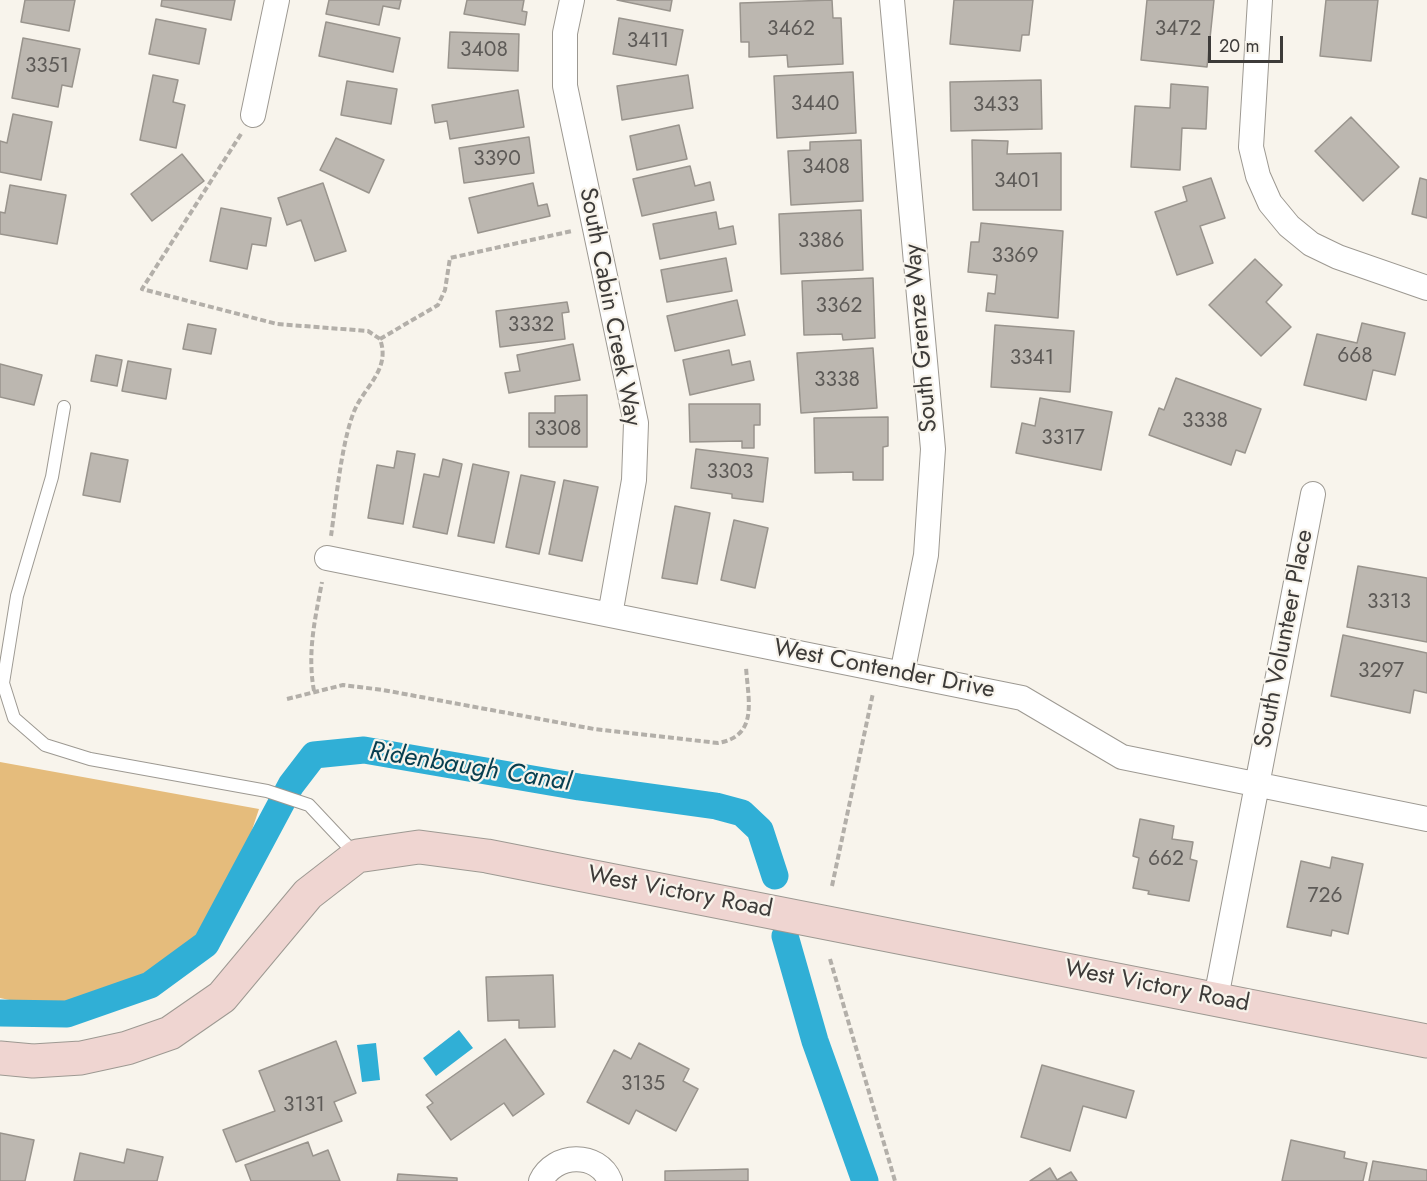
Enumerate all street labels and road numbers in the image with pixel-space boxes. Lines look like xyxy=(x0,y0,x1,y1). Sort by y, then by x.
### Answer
street label: South Cabin Creek Way xyxy=(572,185,646,429)
street label: South Grenze Way xyxy=(899,242,945,434)
street label: South Volunteer Place xyxy=(1250,527,1320,751)
street label: West Contender Drive xyxy=(771,634,997,706)
street label: West Victory Road xyxy=(585,861,775,925)
street label: West Victory Road xyxy=(1062,955,1252,1019)

